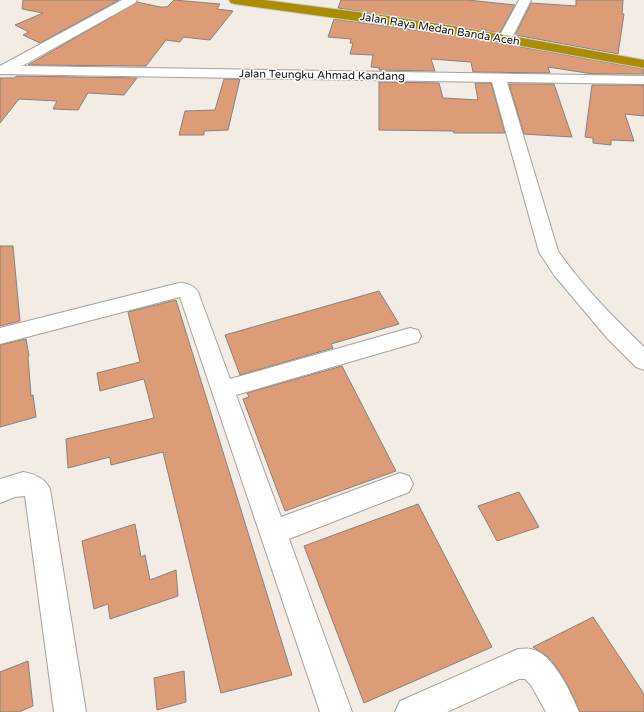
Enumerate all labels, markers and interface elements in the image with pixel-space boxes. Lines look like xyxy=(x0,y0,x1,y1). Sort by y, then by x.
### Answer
street label: Jalan Raya Medan Banda Aceh xyxy=(359,10,521,48)
street label: Jalan Teungku Ahmad Kandang xyxy=(239,67,405,83)

